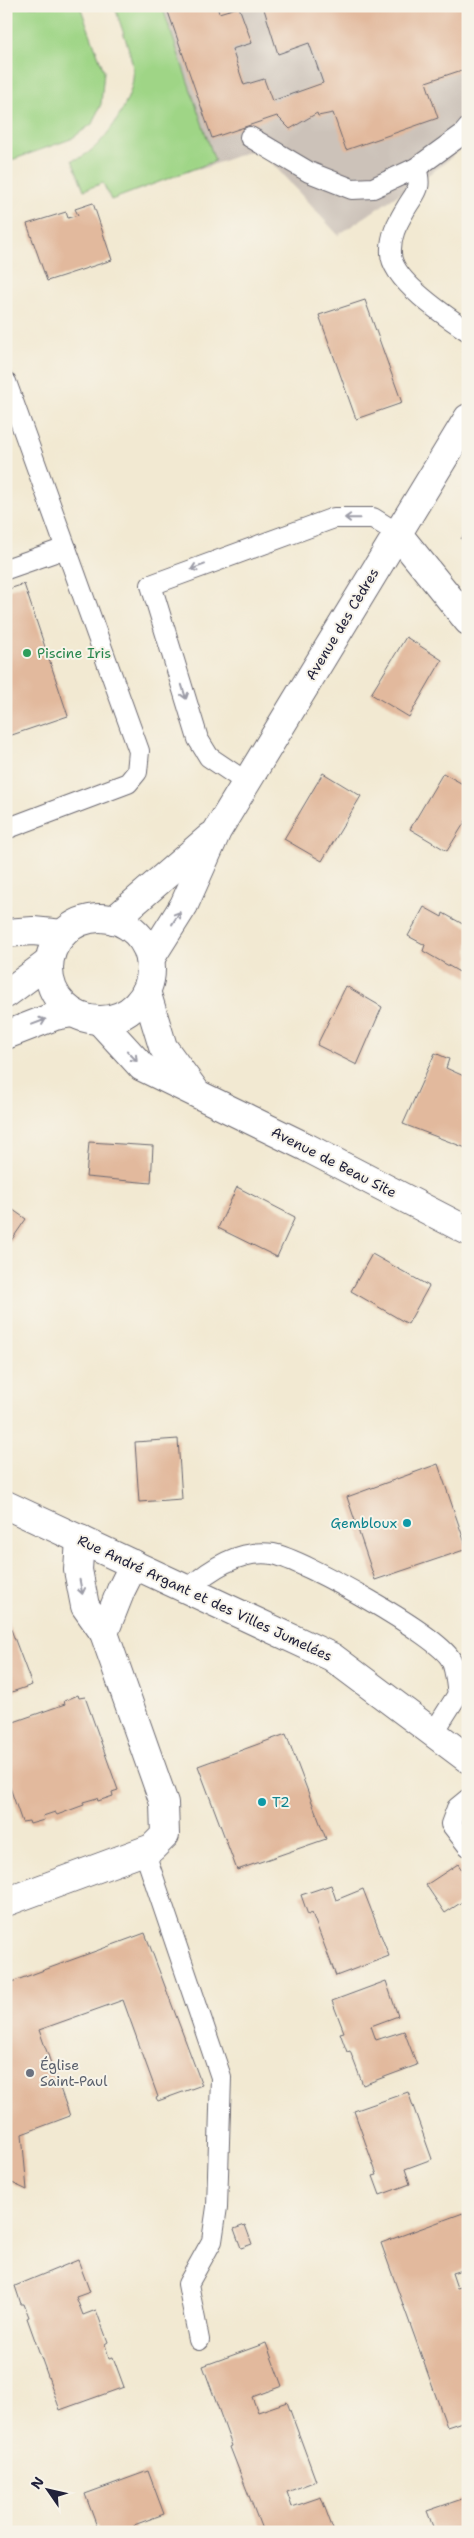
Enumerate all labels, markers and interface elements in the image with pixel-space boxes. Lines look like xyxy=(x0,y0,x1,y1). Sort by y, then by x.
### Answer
one-way arrow xyxy=(344,513,360,523)
one-way arrow xyxy=(191,563,207,572)
street label: Avenue des Cèdres xyxy=(301,565,383,683)
place label: Piscine Iris xyxy=(37,644,111,662)
marker: Piscine Iris xyxy=(21,647,33,659)
one-way arrow xyxy=(179,684,189,700)
one-way arrow xyxy=(171,911,181,925)
one-way arrow xyxy=(31,1017,46,1026)
one-way arrow xyxy=(126,1050,138,1063)
street label: Avenue de Beau Site xyxy=(268,1123,400,1201)
place label: Gembloux xyxy=(330,1514,397,1532)
marker: Gembloux xyxy=(401,1517,413,1529)
street label: Rue André Argant et des Villes Jumelées xyxy=(75,1531,335,1665)
one-way arrow xyxy=(77,1579,86,1595)
place label: T2 xyxy=(272,1793,290,1811)
marker: T2 xyxy=(256,1796,268,1808)
place label: Église Saint-Paul xyxy=(40,2056,108,2090)
marker: Église Saint-Paul xyxy=(24,2067,36,2079)
north arrow xyxy=(22,2466,72,2516)
text: N xyxy=(27,2473,48,2492)

